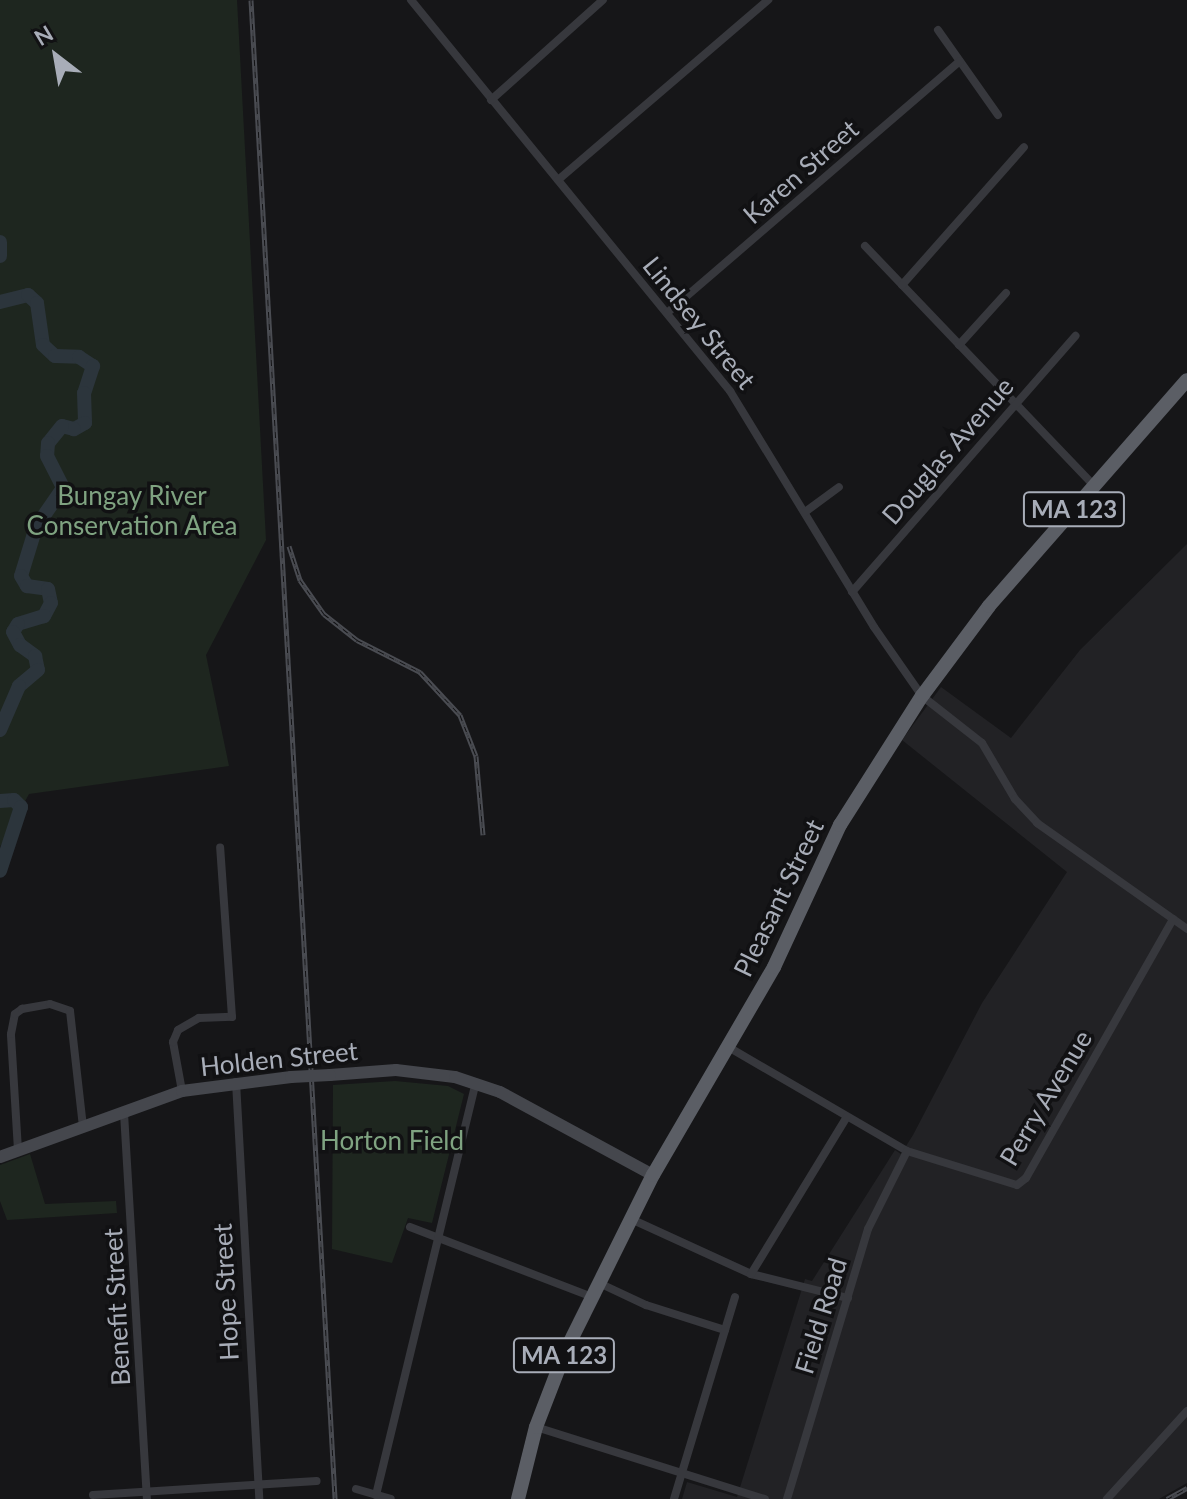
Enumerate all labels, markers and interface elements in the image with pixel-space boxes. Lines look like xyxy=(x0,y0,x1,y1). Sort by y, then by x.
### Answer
north arrow xyxy=(16,16,96,96)
text: N xyxy=(29,19,58,51)
street label: Karen Street xyxy=(737,114,865,230)
street label: Lindsey Street xyxy=(636,250,762,396)
street label: Douglas Avenue xyxy=(875,371,1021,531)
park label: Bungay River Conservation Area xyxy=(26,480,238,542)
road number: MA 123 xyxy=(1022,489,1126,529)
street label: Pleasant Street xyxy=(727,814,831,982)
street label: Perry Avenue xyxy=(993,1024,1099,1172)
street label: Holden Street xyxy=(199,1035,359,1083)
park label: Horton Field xyxy=(320,1125,464,1157)
street label: Hope Street xyxy=(207,1222,245,1362)
street label: Benefit Street xyxy=(97,1227,137,1387)
street label: Field Road xyxy=(789,1254,853,1378)
road number: MA 123 xyxy=(512,1335,616,1375)

